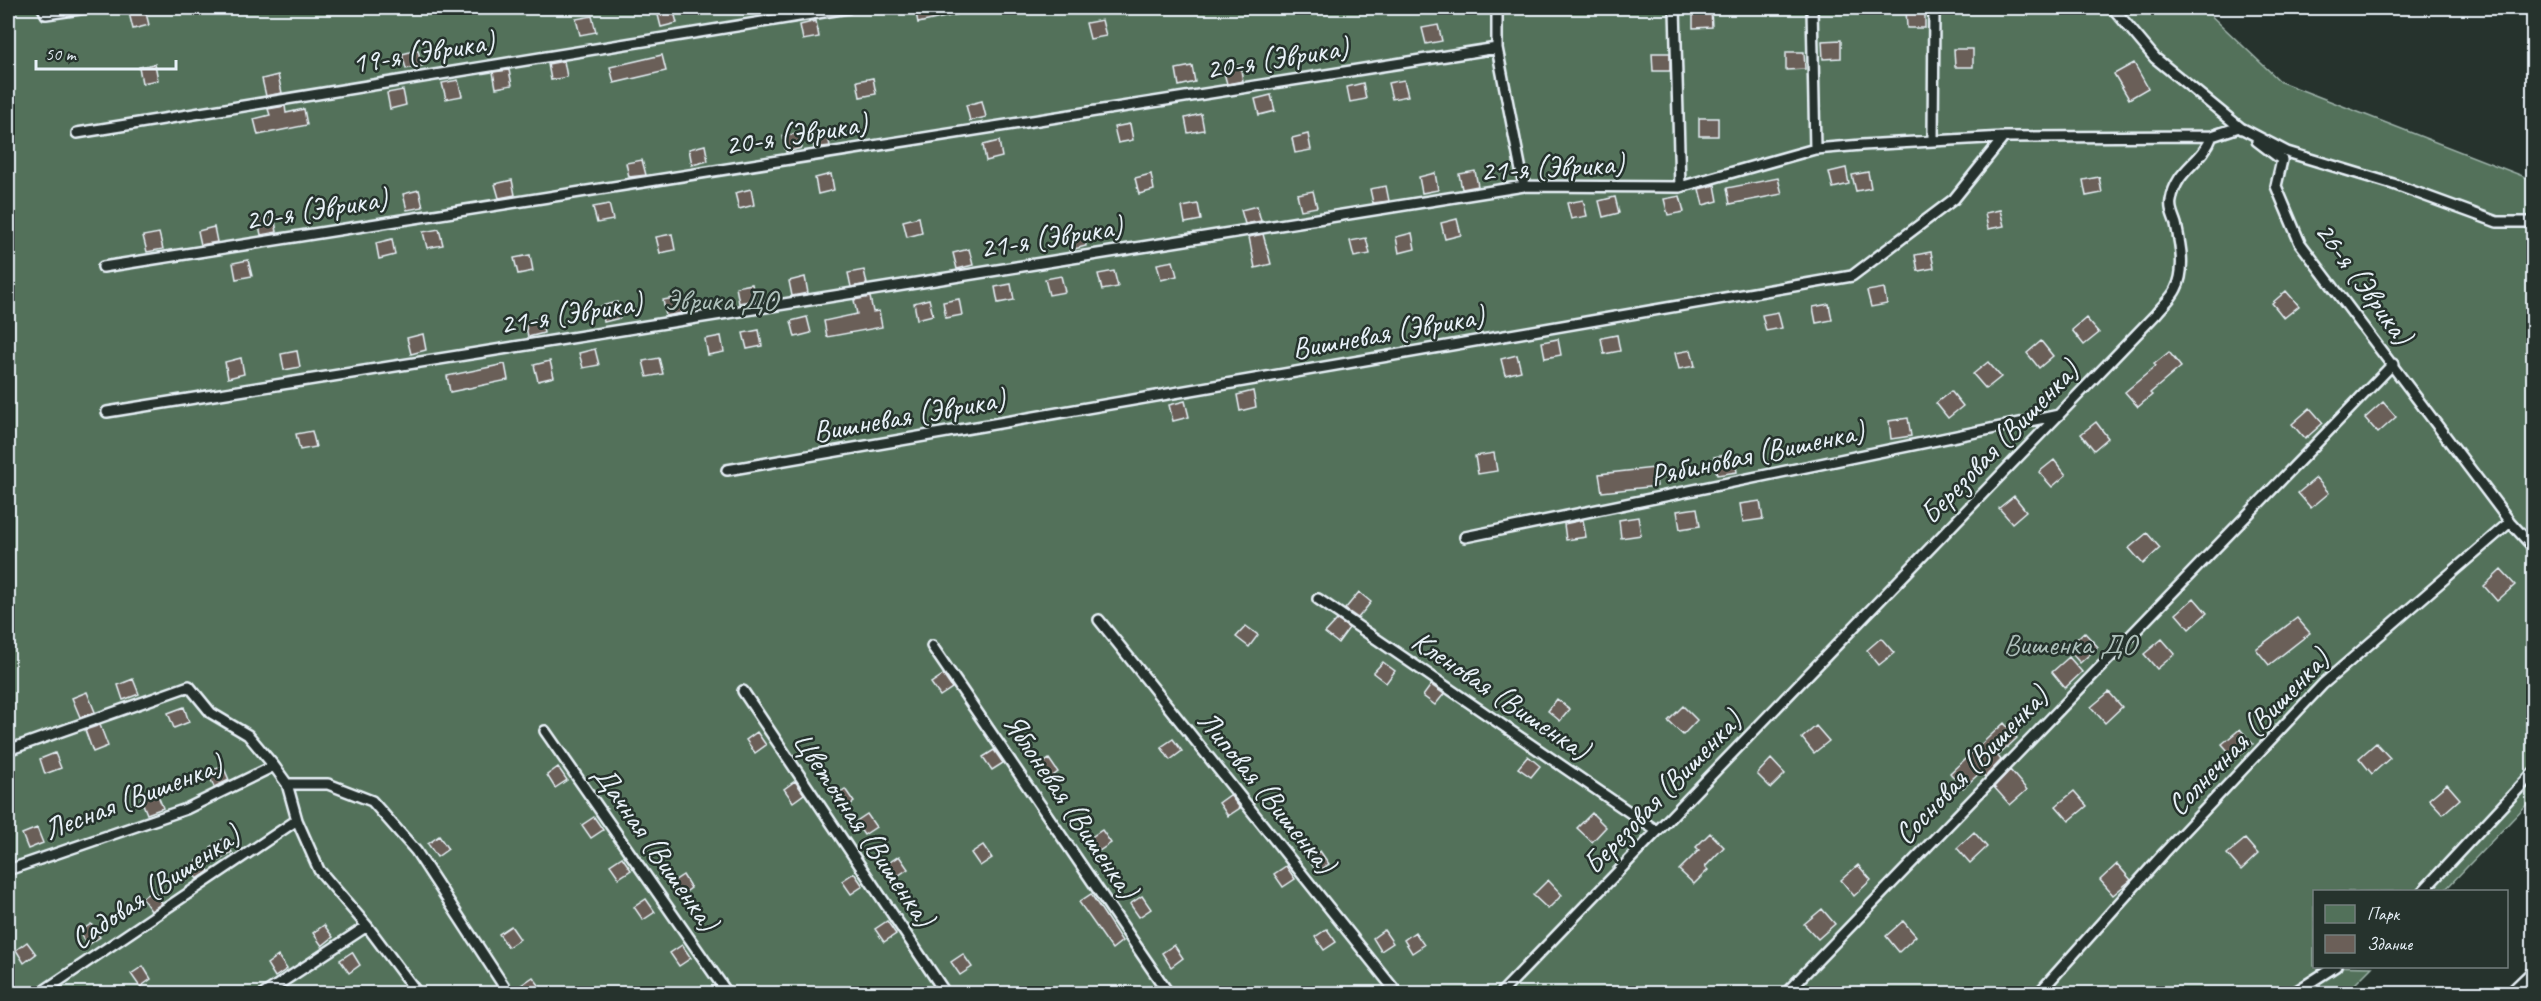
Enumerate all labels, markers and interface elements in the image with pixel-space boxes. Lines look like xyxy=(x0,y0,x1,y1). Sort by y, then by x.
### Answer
street label: 19-я (Эврика) xyxy=(349,22,499,82)
street label: 20-я (Эврика) xyxy=(1203,28,1353,88)
scale bar xyxy=(36,33,176,71)
text: 50 m xyxy=(45,43,78,65)
street label: 20-я (Эврика) xyxy=(722,104,872,164)
street label: 21-я (Эврика) xyxy=(1479,144,1627,190)
street label: 20-я (Эврика) xyxy=(242,179,392,239)
street label: 21-я (Эврика) xyxy=(977,207,1127,267)
street label: 26-я (Эврика) xyxy=(2306,214,2423,354)
park label: Эврика ДО xyxy=(665,281,781,319)
street label: 21-я (Эврика) xyxy=(497,283,647,343)
street label: Вишневая (Эврика) xyxy=(1289,296,1489,368)
street label: Березовая (Вишенка) xyxy=(1911,350,2088,532)
street label: Вишневая (Эврика) xyxy=(810,379,1010,451)
street label: Рябиновая (Вишенка) xyxy=(1646,411,1870,494)
street label: Кленовая (Вишенка) xyxy=(1405,622,1599,770)
park label: Вишенка ДО xyxy=(2004,625,2140,663)
street label: Солнечная (Вишенка) xyxy=(2159,639,2339,824)
street label: Сосновая (Вишенка) xyxy=(1886,676,2058,852)
street label: Березовая (Вишенка) xyxy=(1574,700,1751,882)
street label: Липовая (Вишенка) xyxy=(1189,702,1346,883)
street label: Яблоневая (Вишенка) xyxy=(995,706,1148,908)
street label: Цветочная (Вишенка) xyxy=(784,724,945,936)
street label: Лесная (Вишенка) xyxy=(38,745,230,849)
street label: Дачная (Вишенка) xyxy=(585,757,729,940)
street label: Садовая (Вишенка) xyxy=(63,815,249,958)
legend xyxy=(2313,890,2508,968)
text: Парк xyxy=(2367,903,2401,925)
text: Здание xyxy=(2367,933,2413,955)

